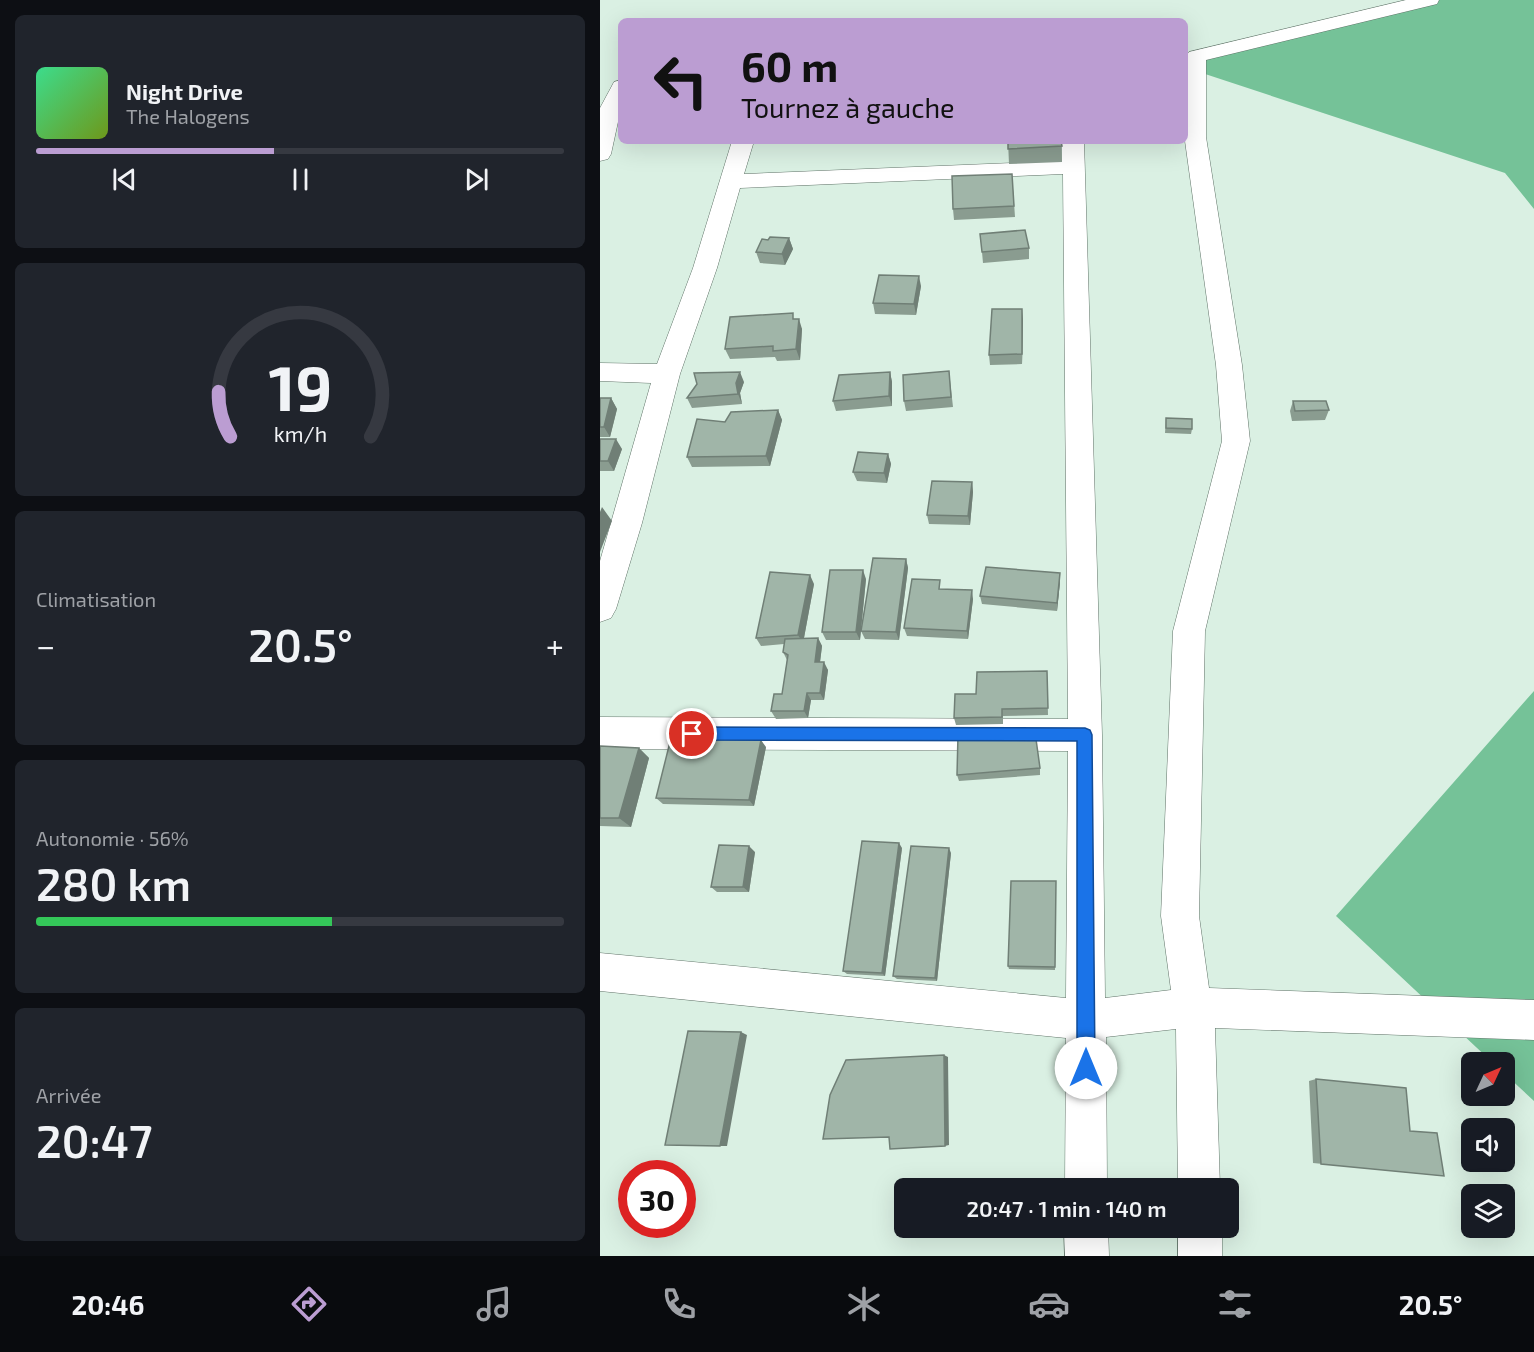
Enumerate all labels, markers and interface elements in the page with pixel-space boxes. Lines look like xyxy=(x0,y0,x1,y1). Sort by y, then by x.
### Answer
text: 60 m xyxy=(741,40,838,90)
icon: left xyxy=(642,42,720,120)
text: Night Drive xyxy=(126,78,243,104)
text: Tournez à gauche xyxy=(741,91,955,123)
text: The Halogens xyxy=(126,104,250,128)
icon: previous xyxy=(108,163,141,196)
icon: pause xyxy=(284,163,317,196)
icon: next xyxy=(460,163,493,196)
text: 19 xyxy=(268,349,332,424)
text: km/h xyxy=(273,421,327,446)
text: Climatisation xyxy=(36,587,156,611)
text: 20.5° xyxy=(248,617,353,671)
text: − xyxy=(36,625,55,665)
text: + xyxy=(546,625,564,665)
pin xyxy=(666,708,717,759)
icon: arrive xyxy=(675,717,708,750)
text: Autonomie · 56% xyxy=(36,826,189,850)
text: 280 km xyxy=(36,856,191,910)
position arrow xyxy=(1054,1036,1118,1100)
north arrow xyxy=(1461,1052,1515,1106)
map controls xyxy=(1461,1052,1515,1238)
text: Arrivée xyxy=(36,1083,101,1107)
text: 20:47 xyxy=(36,1113,153,1167)
button: sound xyxy=(1461,1118,1515,1172)
speed limit sign: 30 xyxy=(618,1160,696,1238)
button: layers xyxy=(1461,1184,1515,1238)
text: 20:47 · 1 min · 140 m xyxy=(967,1195,1166,1221)
icon: directions xyxy=(288,1283,330,1325)
icon: music xyxy=(473,1283,515,1325)
icon: phone xyxy=(658,1283,700,1325)
icon: climate xyxy=(843,1283,885,1325)
icon: car xyxy=(1028,1283,1070,1325)
icon: filters xyxy=(1214,1283,1256,1325)
text: 20:46 xyxy=(72,1288,144,1320)
text: 20.5° xyxy=(1399,1288,1462,1320)

